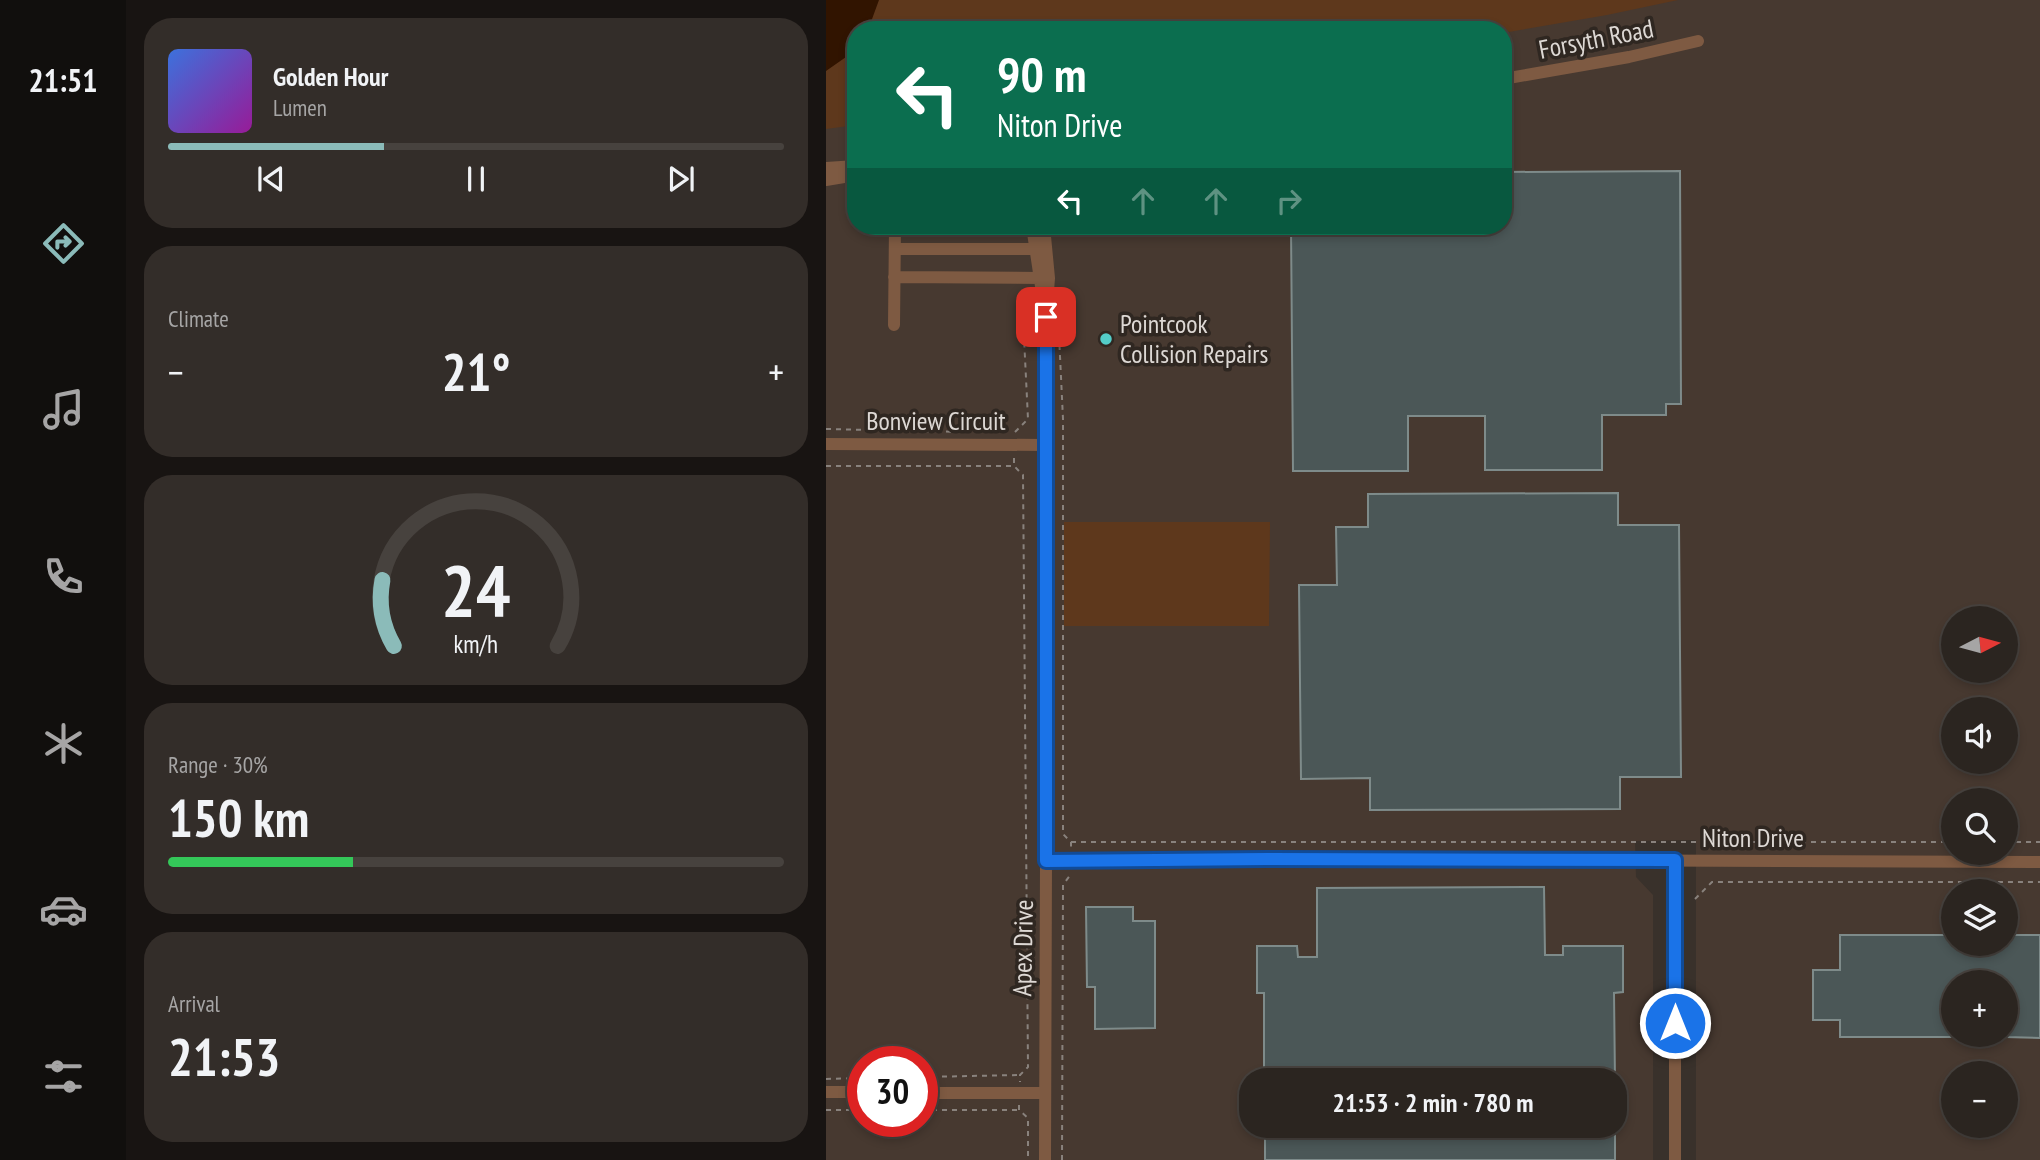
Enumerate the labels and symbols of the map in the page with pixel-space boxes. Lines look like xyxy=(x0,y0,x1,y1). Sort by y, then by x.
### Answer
street label: Forsyth Road xyxy=(1536,11,1656,66)
pin xyxy=(1016,287,1076,347)
place label: Pointcook Collision Repairs xyxy=(1120,307,1268,370)
marker: Pointcook Collision Repairs xyxy=(1098,331,1114,347)
street label: Bonview Circuit xyxy=(866,404,1006,437)
north arrow xyxy=(1941,606,2018,682)
street label: Niton Drive xyxy=(1702,821,1804,854)
street label: Apex Drive xyxy=(1005,899,1040,997)
position arrow xyxy=(1638,986,1712,1060)
speed limit sign: 30 xyxy=(847,1046,938,1137)

